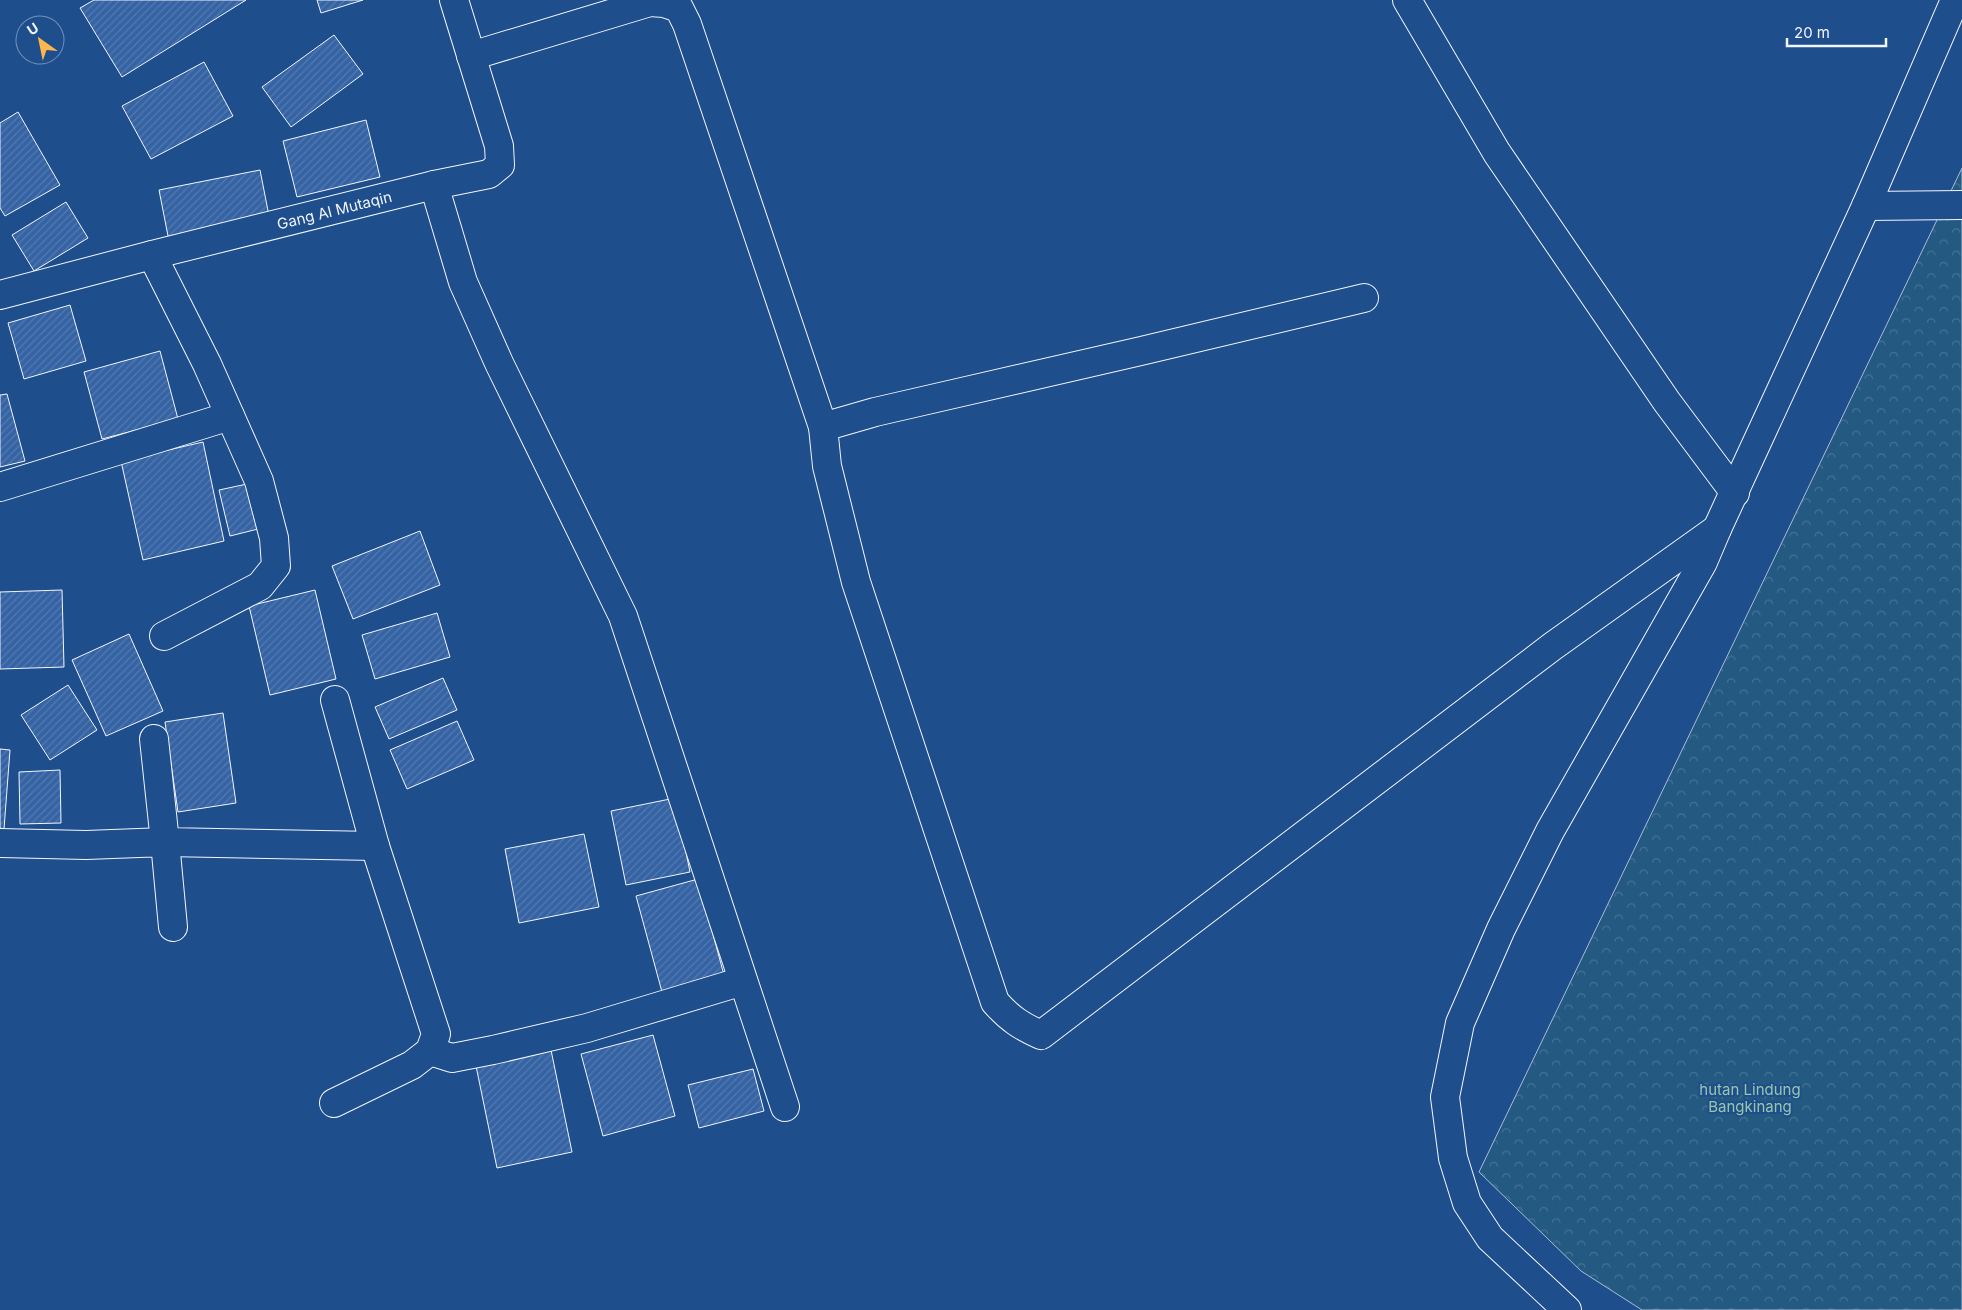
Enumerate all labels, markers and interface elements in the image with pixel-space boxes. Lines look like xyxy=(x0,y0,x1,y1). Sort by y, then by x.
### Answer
north arrow xyxy=(15,15,65,65)
scale bar xyxy=(1787,15,1886,47)
text: U xyxy=(24,19,42,39)
text: 20 m xyxy=(1794,23,1830,42)
street label: Gang Al Mutaqin xyxy=(275,186,394,233)
park label: hutan Lindung Bangkinang xyxy=(1699,1080,1801,1116)

